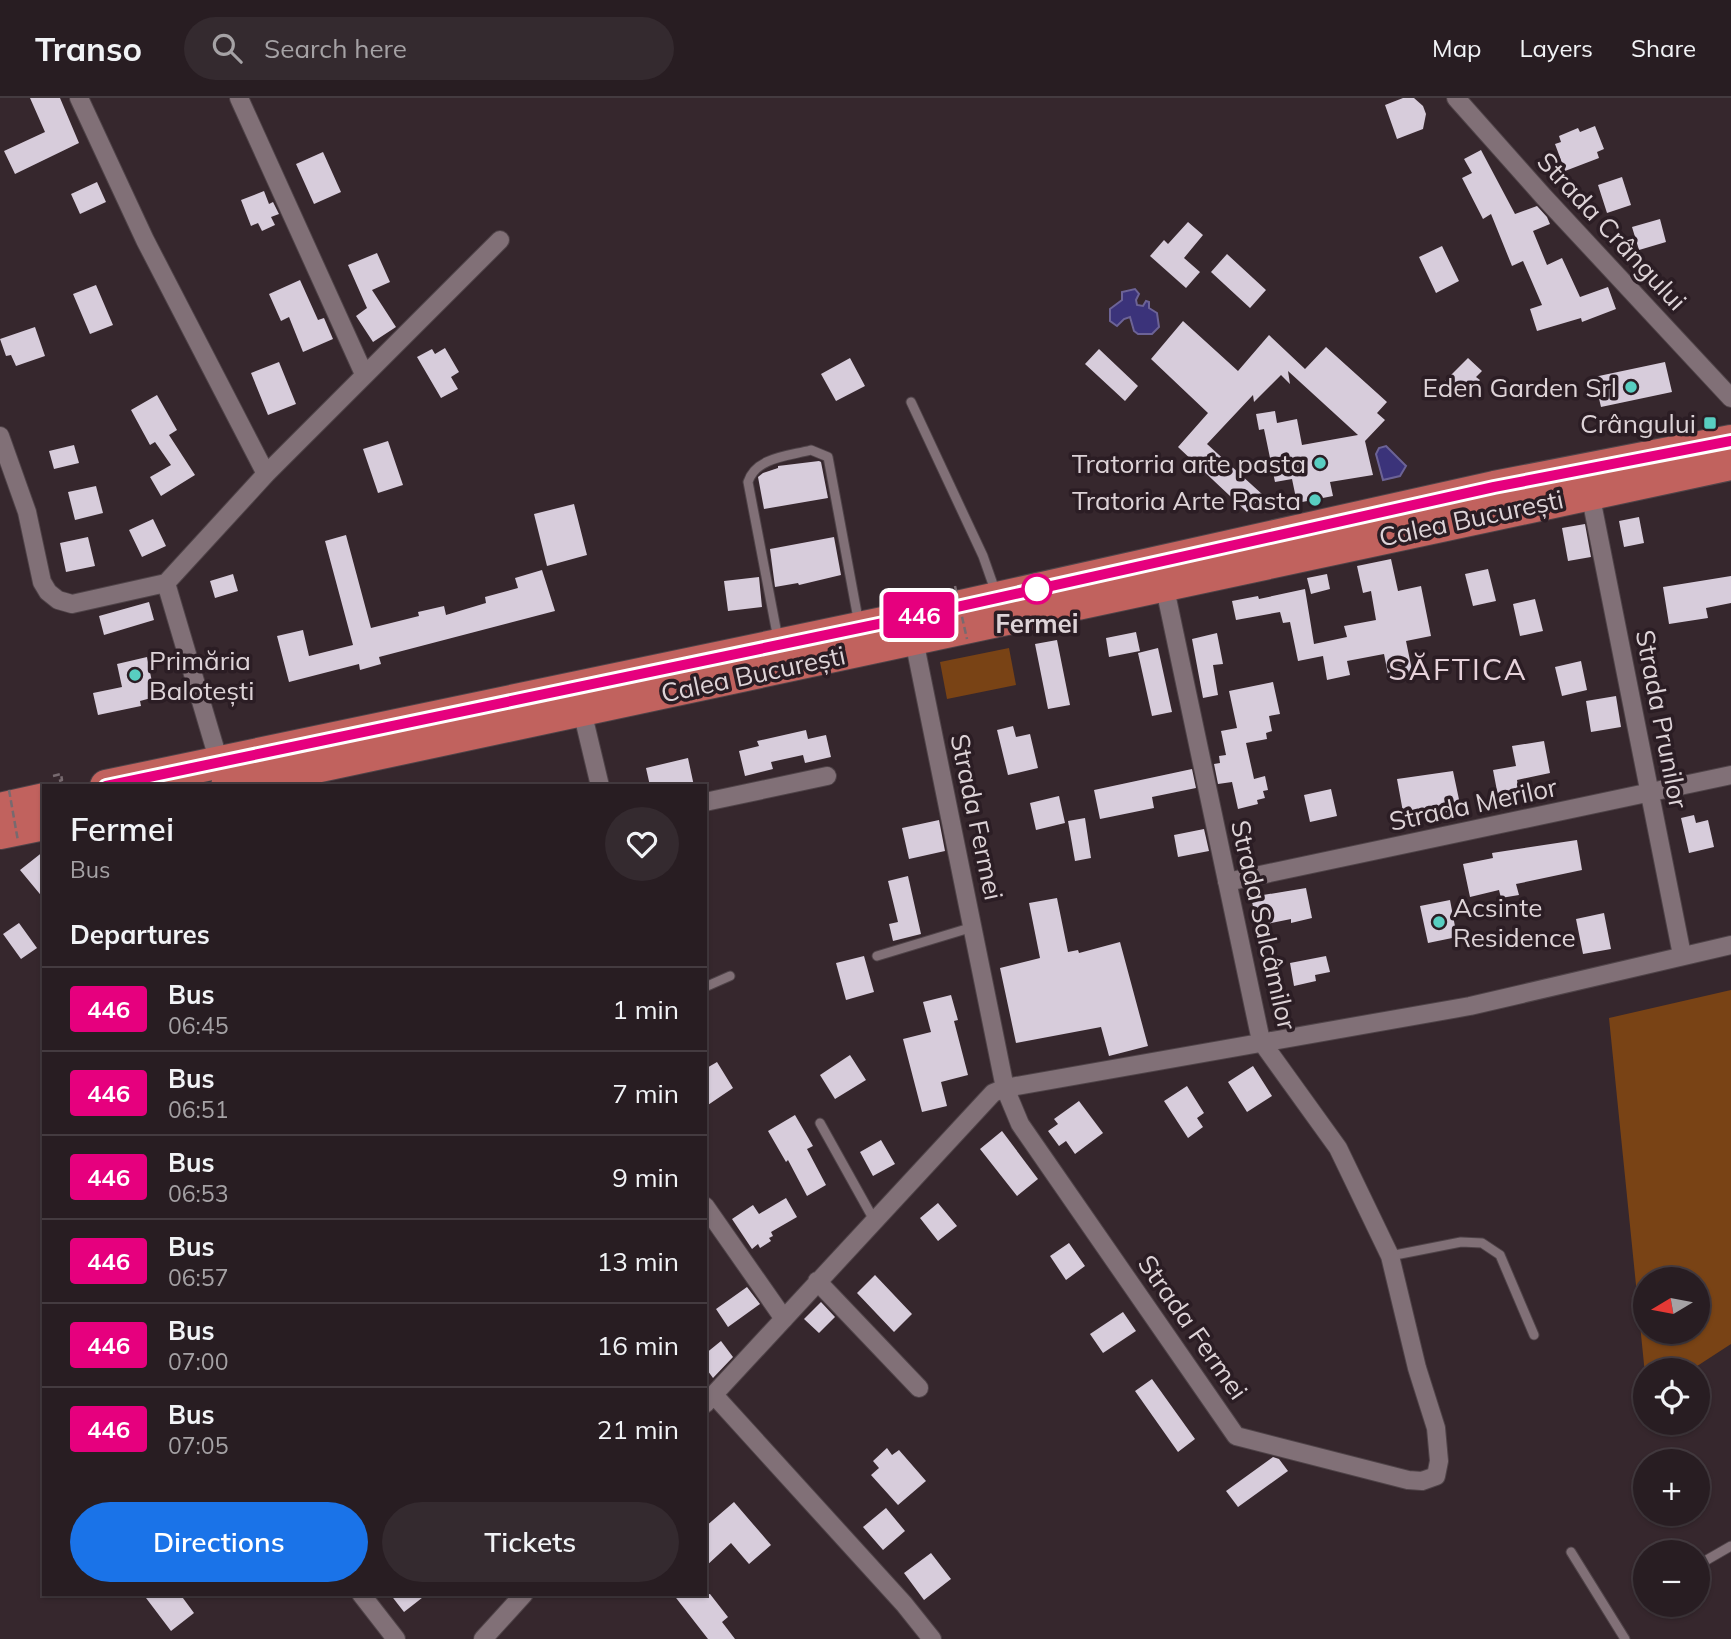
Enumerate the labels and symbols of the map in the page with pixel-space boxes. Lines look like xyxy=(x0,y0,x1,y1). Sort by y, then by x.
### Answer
street label: Strada Crângului xyxy=(1530,145,1694,317)
place label: Eden Garden Srl xyxy=(1423,371,1617,404)
marker: Eden Garden Srl xyxy=(1623,379,1639,395)
place label: Crângului xyxy=(1580,407,1696,440)
marker: Crângului xyxy=(1702,415,1718,431)
place label: Tratorria arte pasta xyxy=(1072,447,1306,480)
marker: Tratorria arte pasta xyxy=(1312,455,1328,471)
street label: Calea București xyxy=(1376,482,1566,554)
place label: Tratoria Arte Pasta xyxy=(1072,484,1301,517)
marker: Tratoria Arte Pasta xyxy=(1307,492,1323,508)
marker: Fermei xyxy=(1022,574,1052,604)
line badge: 446 xyxy=(879,592,959,638)
place label: Fermei xyxy=(995,607,1079,640)
street label: Strada Prunilor xyxy=(1629,627,1696,812)
street label: Calea București xyxy=(658,638,848,710)
place label: Primăria Balotești xyxy=(149,644,254,707)
district label: SĂFTICA xyxy=(1388,650,1528,688)
marker: Primăria Balotești xyxy=(127,667,143,683)
street label: Strada Fermei xyxy=(943,731,1011,903)
street label: Strada Merilor xyxy=(1386,770,1560,838)
street label: Strada Salcâmilor xyxy=(1224,817,1304,1034)
place label: Acsinte Residence xyxy=(1453,891,1576,954)
marker: Acsinte Residence xyxy=(1431,914,1447,930)
street label: Strada Fermei xyxy=(1131,1248,1255,1406)
north arrow xyxy=(1633,1267,1710,1344)

